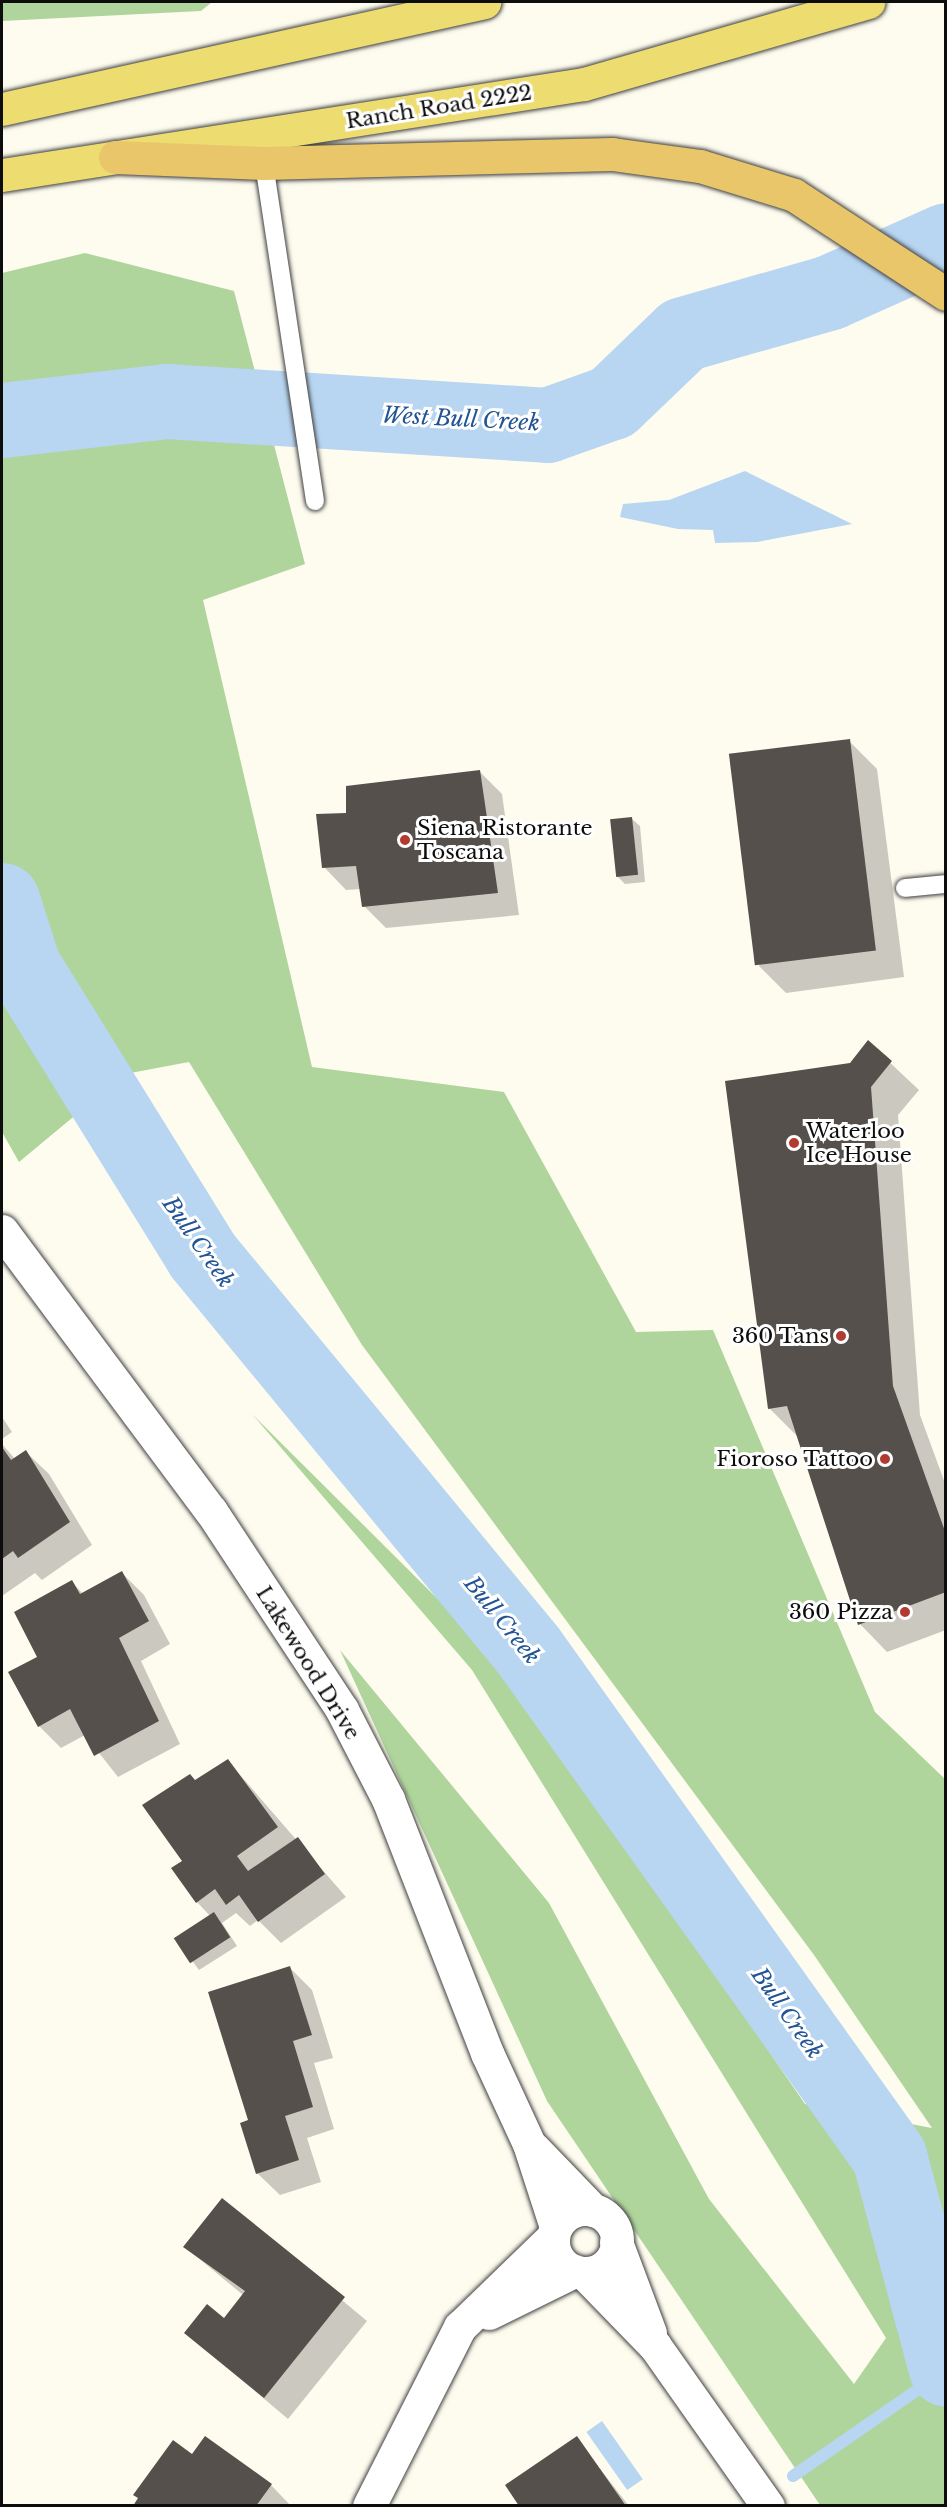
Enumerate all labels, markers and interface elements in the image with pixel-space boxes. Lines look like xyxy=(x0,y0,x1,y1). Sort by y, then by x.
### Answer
street label: Ranch Road 2222 xyxy=(344,80,534,134)
water label: West Bull Creek xyxy=(381,402,541,436)
place label: Siena Ristorante Toscana xyxy=(417,815,593,865)
marker: Siena Ristorante Toscana xyxy=(398,833,412,847)
place label: Waterloo Ice House xyxy=(806,1118,912,1168)
marker: Waterloo Ice House xyxy=(787,1136,801,1150)
water label: Bull Creek xyxy=(157,1191,239,1293)
place label: 360 Tans xyxy=(731,1323,829,1349)
marker: 360 Tans xyxy=(834,1329,848,1343)
place label: Fioroso Tattoo xyxy=(716,1446,873,1472)
marker: Fioroso Tattoo xyxy=(878,1452,892,1466)
water label: Bull Creek xyxy=(458,1571,546,1669)
street label: Lakewood Drive xyxy=(251,1582,365,1744)
place label: 360 Pizza xyxy=(789,1599,893,1625)
marker: 360 Pizza xyxy=(898,1605,912,1619)
water label: Bull Creek xyxy=(746,1962,828,2064)

